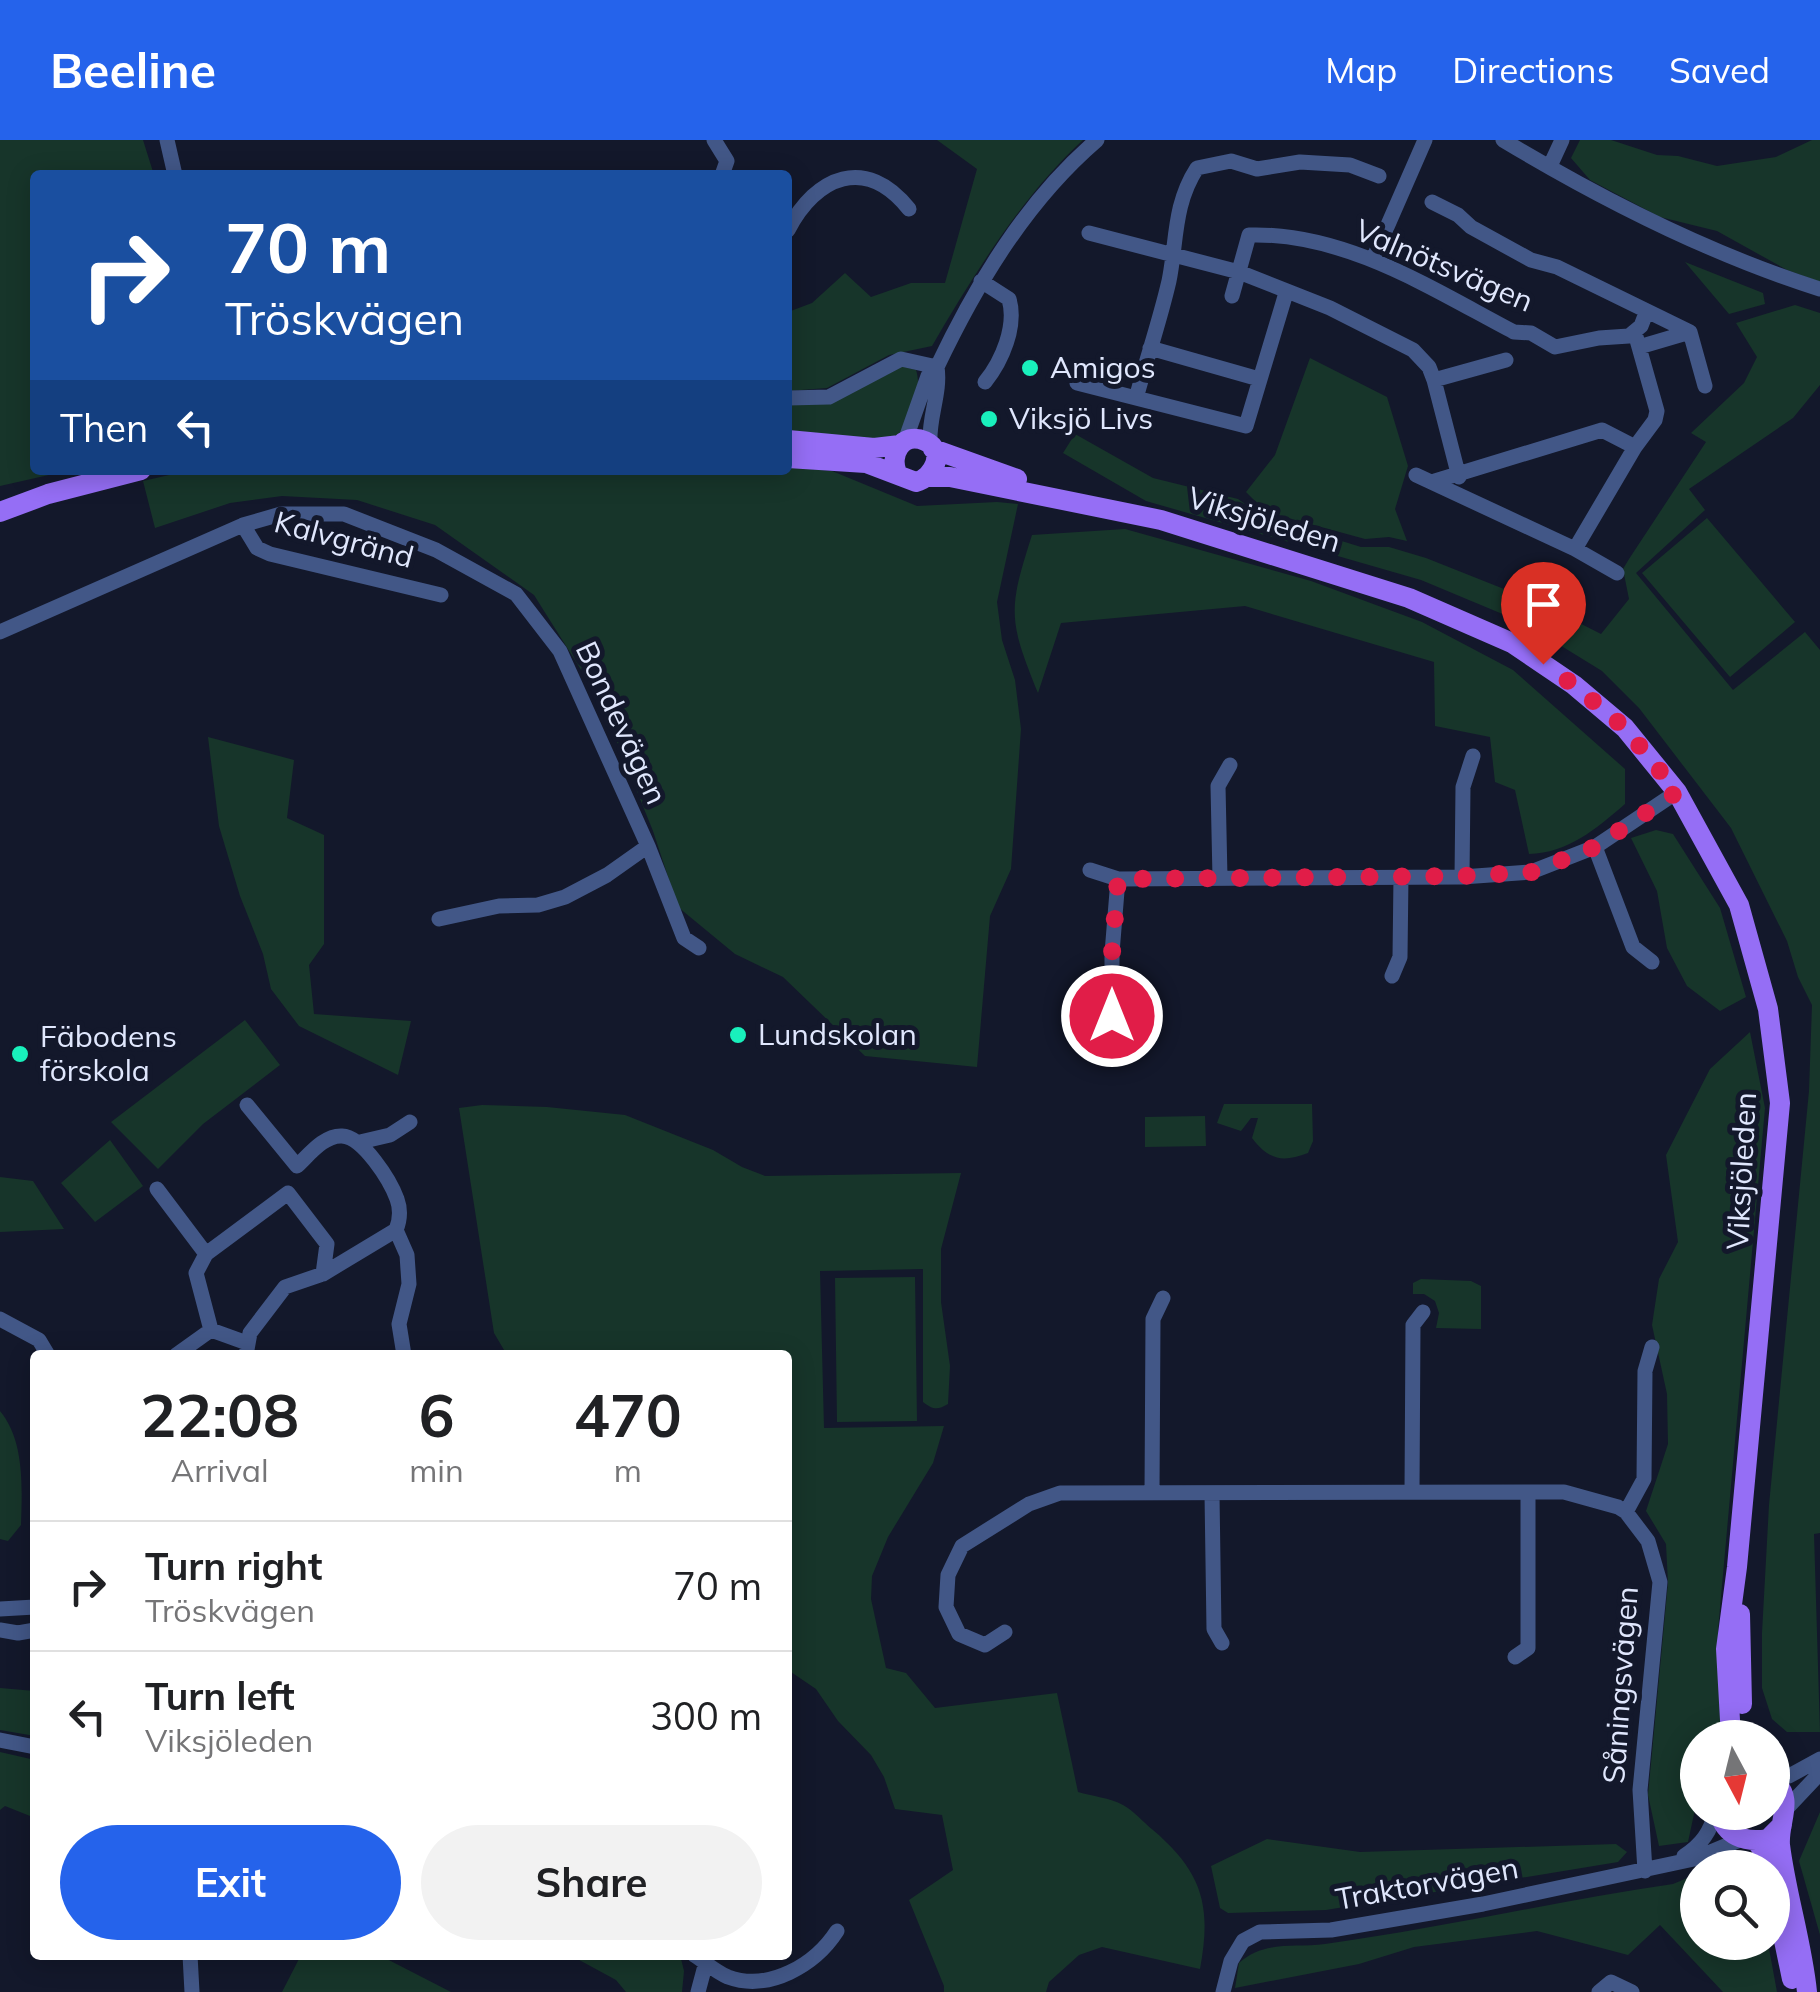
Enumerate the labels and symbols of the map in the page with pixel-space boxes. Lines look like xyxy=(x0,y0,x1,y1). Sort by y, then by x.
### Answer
street label: Valnötsvägen xyxy=(1350,210,1539,320)
place label: Amigos xyxy=(1050,348,1156,386)
marker: Amigos xyxy=(1019,357,1041,379)
place label: Viksjö Livs xyxy=(1009,399,1153,437)
marker: Viksjö Livs xyxy=(978,408,1000,430)
street label: Viksjöleden xyxy=(1183,478,1345,560)
street label: Kalvgränd xyxy=(271,502,418,576)
pin xyxy=(1501,562,1586,665)
street label: Bondevägen xyxy=(568,635,676,810)
position arrow xyxy=(1060,964,1164,1068)
place label: Lundskolan xyxy=(758,1015,917,1053)
place label: Fäbodens förskola xyxy=(40,1017,177,1089)
marker: Lundskolan xyxy=(727,1024,749,1046)
marker: Fäbodens förskola xyxy=(9,1043,31,1065)
street label: Viksjöleden xyxy=(1718,1091,1764,1251)
street label: Såningsvägen xyxy=(1594,1585,1646,1785)
north arrow xyxy=(1680,1720,1790,1830)
street label: Traktorvägen xyxy=(1333,1848,1521,1918)

